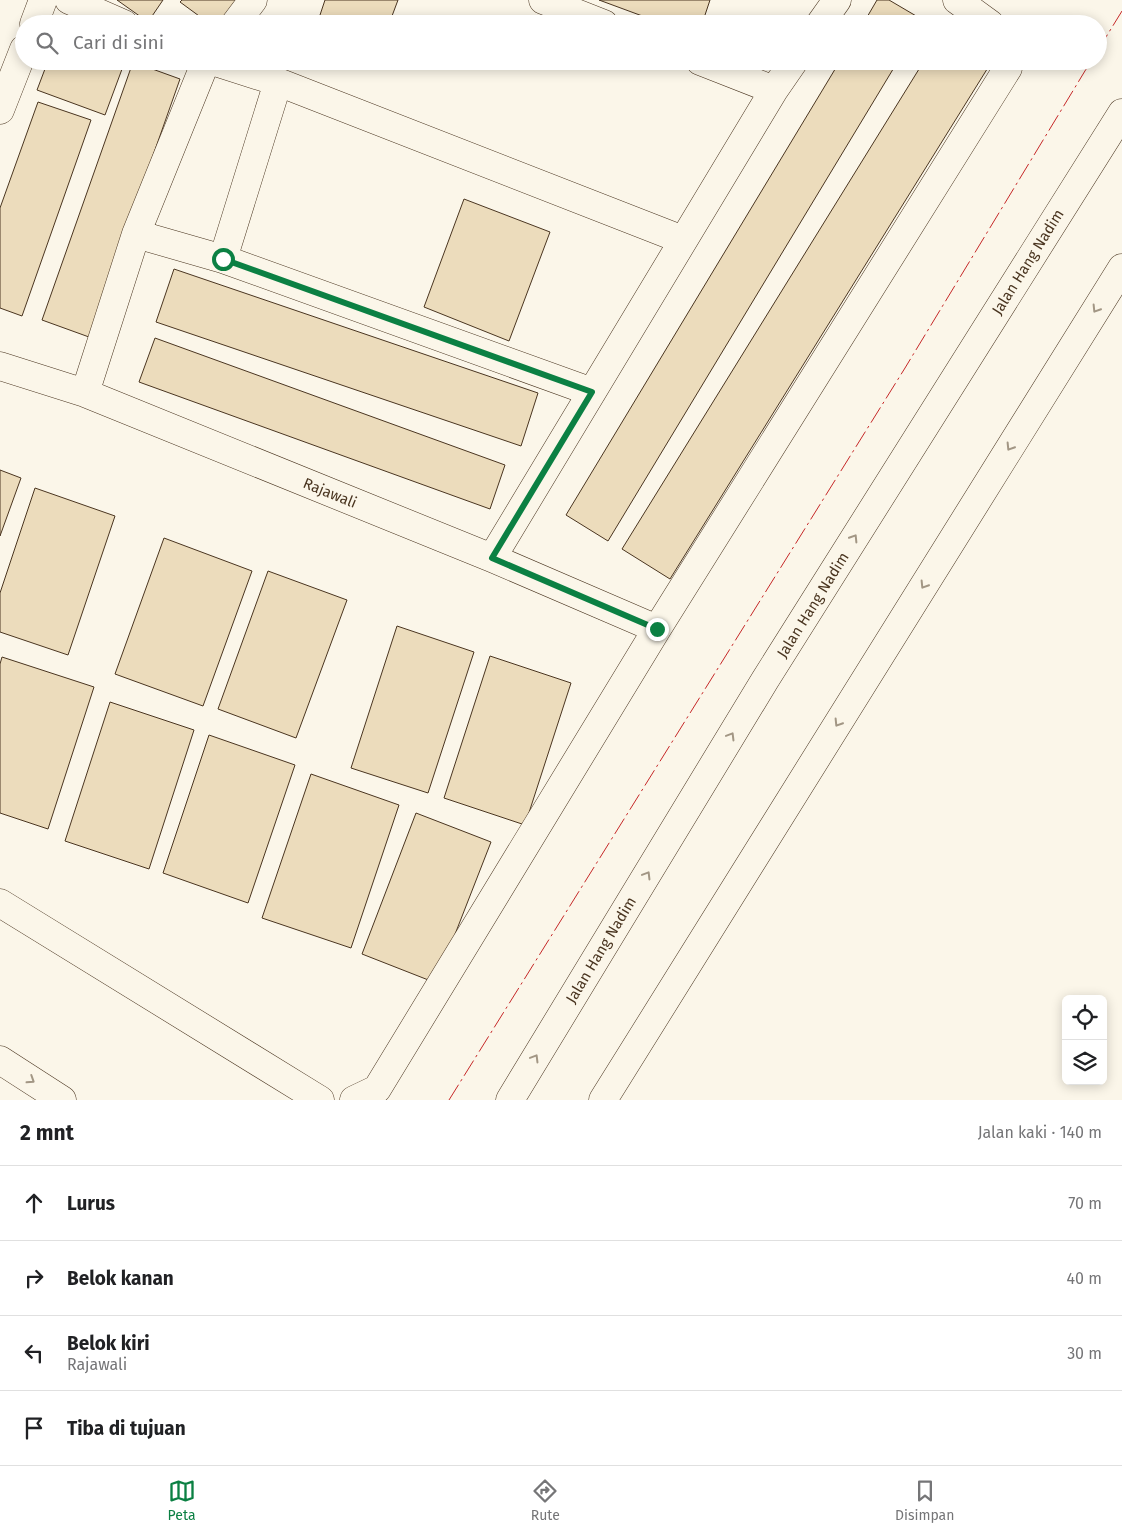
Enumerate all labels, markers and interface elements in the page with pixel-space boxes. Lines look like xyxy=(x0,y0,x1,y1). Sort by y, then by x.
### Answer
search box xyxy=(15,15,1107,70)
icon: search xyxy=(33,29,61,57)
text: Cari di sini xyxy=(73,31,164,54)
street label: Jalan Hang Nadim xyxy=(988,206,1068,318)
route start xyxy=(212,248,235,271)
one-way arrow xyxy=(1093,304,1103,313)
one-way arrow xyxy=(1007,442,1017,451)
street label: Rajawali xyxy=(300,474,360,512)
one-way arrow xyxy=(848,535,858,544)
street label: Jalan Hang Nadim xyxy=(773,549,853,661)
one-way arrow xyxy=(921,579,931,588)
route end xyxy=(646,618,669,641)
one-way arrow xyxy=(835,717,845,726)
one-way arrow xyxy=(725,732,735,741)
one-way arrow xyxy=(641,871,651,880)
street label: Jalan Hang Nadim xyxy=(562,893,640,1007)
map controls xyxy=(1062,995,1107,1085)
button: locate xyxy=(1062,995,1107,1040)
button: layers xyxy=(1062,1040,1107,1085)
one-way arrow xyxy=(529,1055,539,1064)
one-way arrow xyxy=(26,1074,35,1083)
text: 2 mnt xyxy=(20,1120,74,1146)
text: Jalan kaki · 140 m xyxy=(978,1123,1102,1142)
icon: ahead xyxy=(20,1189,48,1217)
text: Lurus xyxy=(67,1192,115,1215)
text: 70 m xyxy=(1068,1194,1102,1213)
icon: right xyxy=(20,1264,48,1292)
text: Belok kanan xyxy=(67,1267,174,1290)
text: 40 m xyxy=(1067,1269,1102,1288)
text: Belok kiri xyxy=(67,1332,150,1355)
icon: left xyxy=(20,1339,48,1367)
text: 30 m xyxy=(1067,1344,1102,1363)
text: Rajawali xyxy=(67,1355,127,1374)
icon: arrive xyxy=(20,1414,48,1442)
text: Tiba di tujuan xyxy=(67,1417,186,1440)
tab: Peta xyxy=(168,1477,196,1524)
tab: Rute xyxy=(531,1477,560,1524)
tab: Disimpan xyxy=(895,1477,954,1524)

